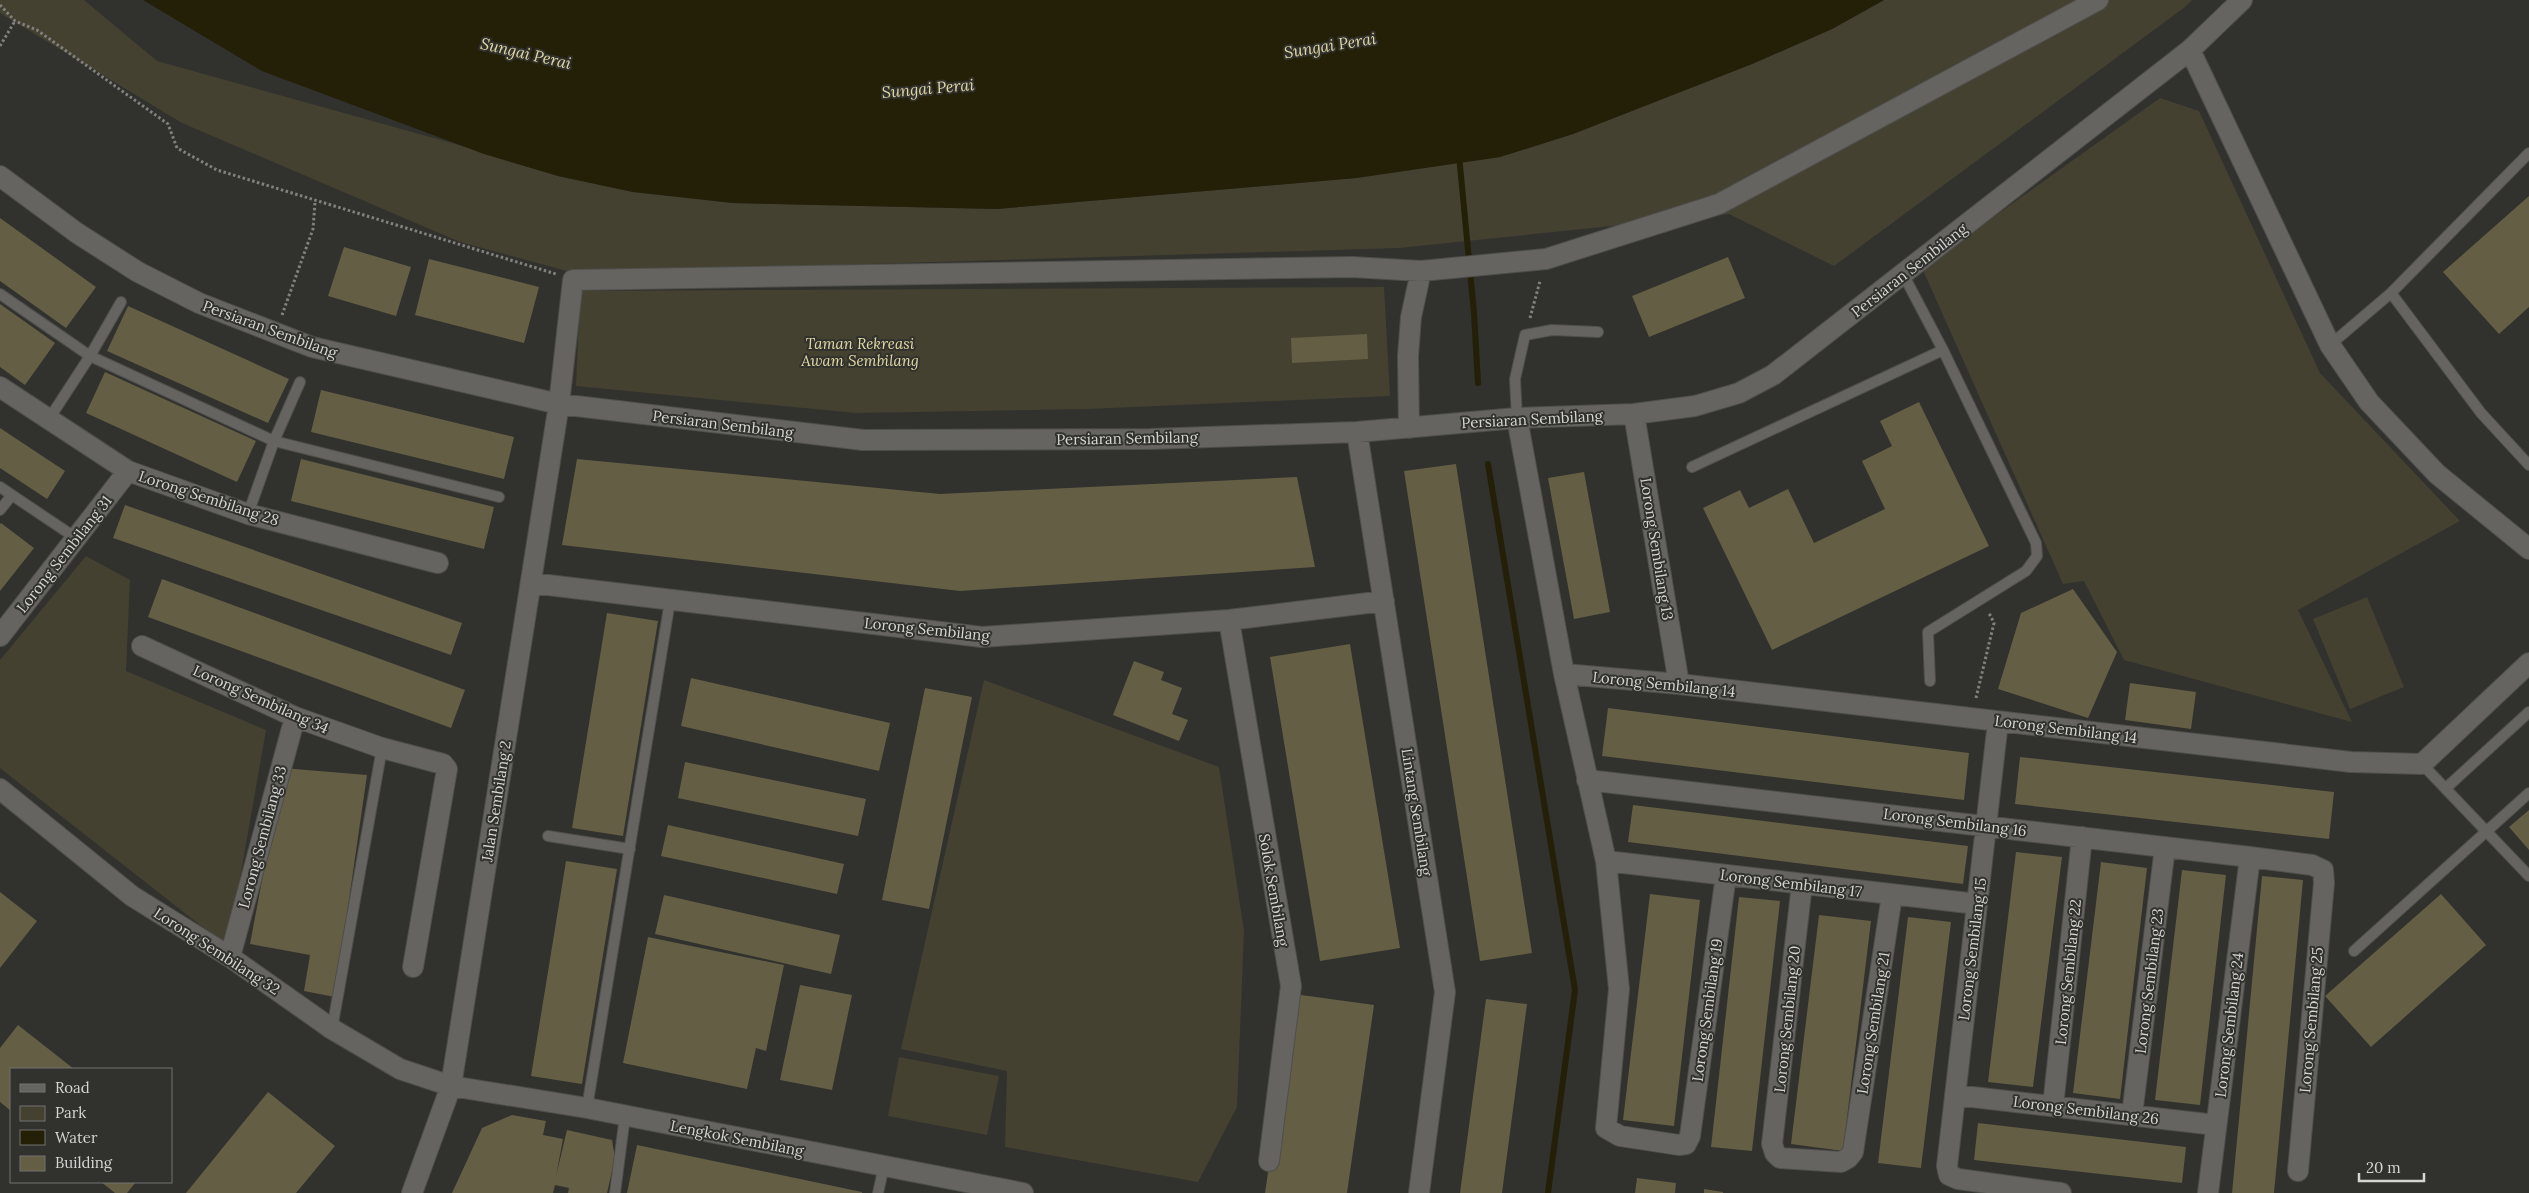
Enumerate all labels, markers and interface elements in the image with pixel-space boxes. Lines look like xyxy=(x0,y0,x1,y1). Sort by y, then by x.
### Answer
water label: Sungai Perai xyxy=(1283,28,1377,62)
water label: Sungai Perai xyxy=(479,33,573,73)
water label: Sungai Perai xyxy=(881,74,975,102)
street label: Persiaran Sembilang xyxy=(1847,218,1971,321)
street label: Persiaran Sembilang xyxy=(200,296,341,362)
park label: Taman Rekreasi Awam Sembilang xyxy=(800,334,919,370)
street label: Persiaran Sembilang xyxy=(651,406,795,442)
street label: Persiaran Sembilang xyxy=(1461,406,1604,432)
street label: Persiaran Sembilang xyxy=(1056,427,1199,449)
street label: Lorong Sembilang 28 xyxy=(136,466,282,530)
street label: Lorong Sembilang 13 xyxy=(1636,476,1678,622)
street label: Lorong Sembilang 31 xyxy=(12,491,116,617)
street label: Lorong Sembilang xyxy=(863,613,991,645)
street label: Lorong Sembilang 34 xyxy=(190,661,332,737)
street label: Lorong Sembilang 14 xyxy=(1592,667,1736,701)
street label: Lorong Sembilang 14 xyxy=(1994,711,2138,747)
street label: Jalan Sembilang 2 xyxy=(477,739,515,864)
street label: Lintang Sembilang xyxy=(1398,747,1437,878)
street label: Lorong Sembilang 33 xyxy=(234,764,290,910)
street label: Lorong Sembilang 16 xyxy=(1882,804,2028,840)
street label: Solok Sembilang xyxy=(1255,832,1293,949)
street label: Lorong Sembilang 17 xyxy=(1719,865,1863,901)
street label: Lorong Sembilang 15 xyxy=(1954,877,1990,1021)
street label: Lorong Sembilang 22 xyxy=(2051,898,2085,1046)
street label: Lorong Sembilang 32 xyxy=(150,903,284,999)
street label: Lorong Sembilang 23 xyxy=(2131,907,2167,1055)
street label: Lorong Sembilang 19 xyxy=(1688,937,1726,1083)
street label: Lorong Sembilang 20 xyxy=(1770,945,1804,1093)
street label: Lorong Sembilang 25 xyxy=(2295,946,2327,1094)
street label: Lorong Sembilang 21 xyxy=(1852,951,1894,1095)
street label: Lorong Sembilang 24 xyxy=(2211,951,2247,1099)
legend xyxy=(10,1068,172,1183)
text: Road xyxy=(55,1078,90,1097)
street label: Lorong Sembilang 26 xyxy=(2012,1092,2160,1128)
text: Park xyxy=(55,1103,86,1122)
street label: Lengkok Sembilang xyxy=(669,1116,806,1160)
text: Water xyxy=(55,1128,98,1147)
scale bar xyxy=(2359,1150,2424,1182)
text: Building xyxy=(55,1153,113,1172)
text: 20 m xyxy=(2366,1158,2401,1177)

